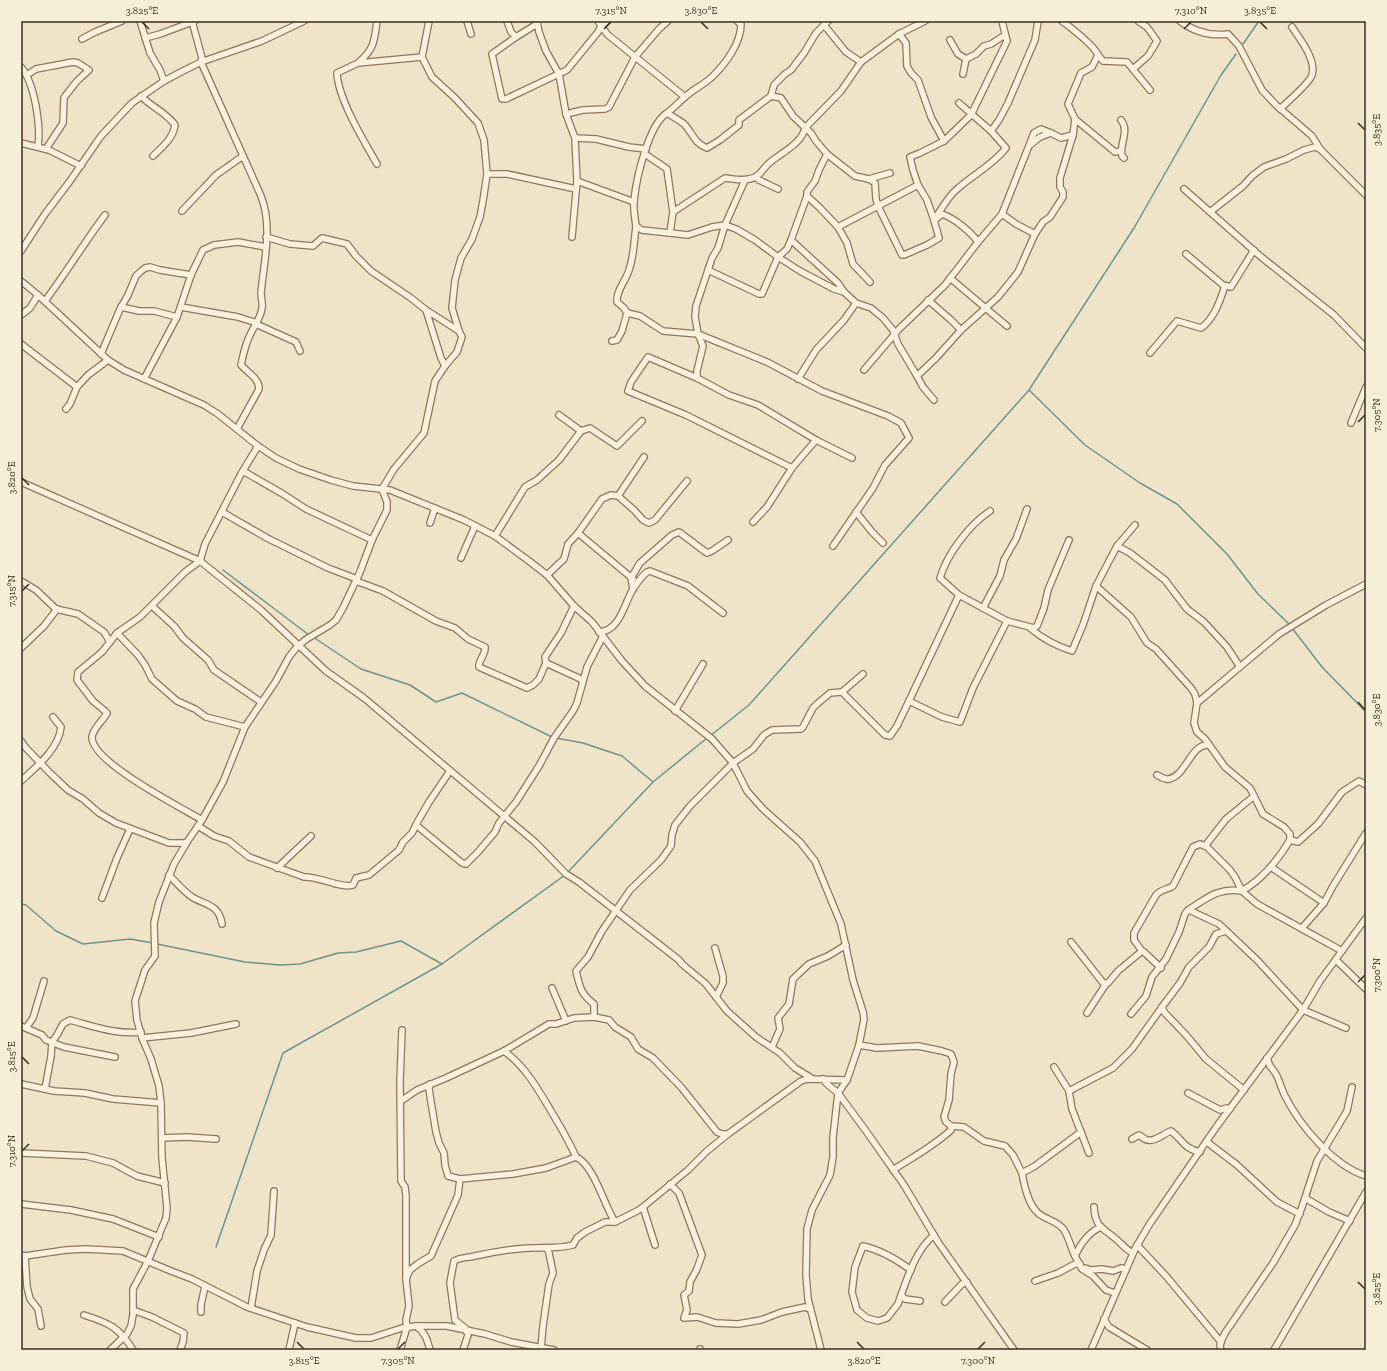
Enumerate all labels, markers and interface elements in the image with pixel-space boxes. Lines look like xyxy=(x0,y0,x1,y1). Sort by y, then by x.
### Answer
text: 3.825°E xyxy=(126,5,158,17)
text: 7.315°N xyxy=(595,5,627,17)
text: 3.830°E xyxy=(685,5,718,17)
text: 7.310°N xyxy=(1175,5,1208,17)
text: 3.835°E xyxy=(1244,5,1276,17)
text: 3.835°E xyxy=(1371,114,1383,146)
text: 7.305°N xyxy=(1371,398,1383,432)
text: 3.820°E xyxy=(6,461,18,495)
text: 7.315°N xyxy=(6,575,18,607)
text: 3.830°E xyxy=(1371,693,1383,726)
text: 7.300°N xyxy=(1371,957,1383,992)
text: 3.815°E xyxy=(6,1041,18,1073)
text: 7.310°N xyxy=(6,1134,18,1167)
text: 3.825°E xyxy=(1371,1273,1383,1305)
text: 3.815°E xyxy=(288,1355,320,1367)
text: 7.305°N xyxy=(381,1355,415,1367)
text: 3.820°E xyxy=(847,1355,881,1367)
text: 7.300°N xyxy=(961,1355,996,1367)

